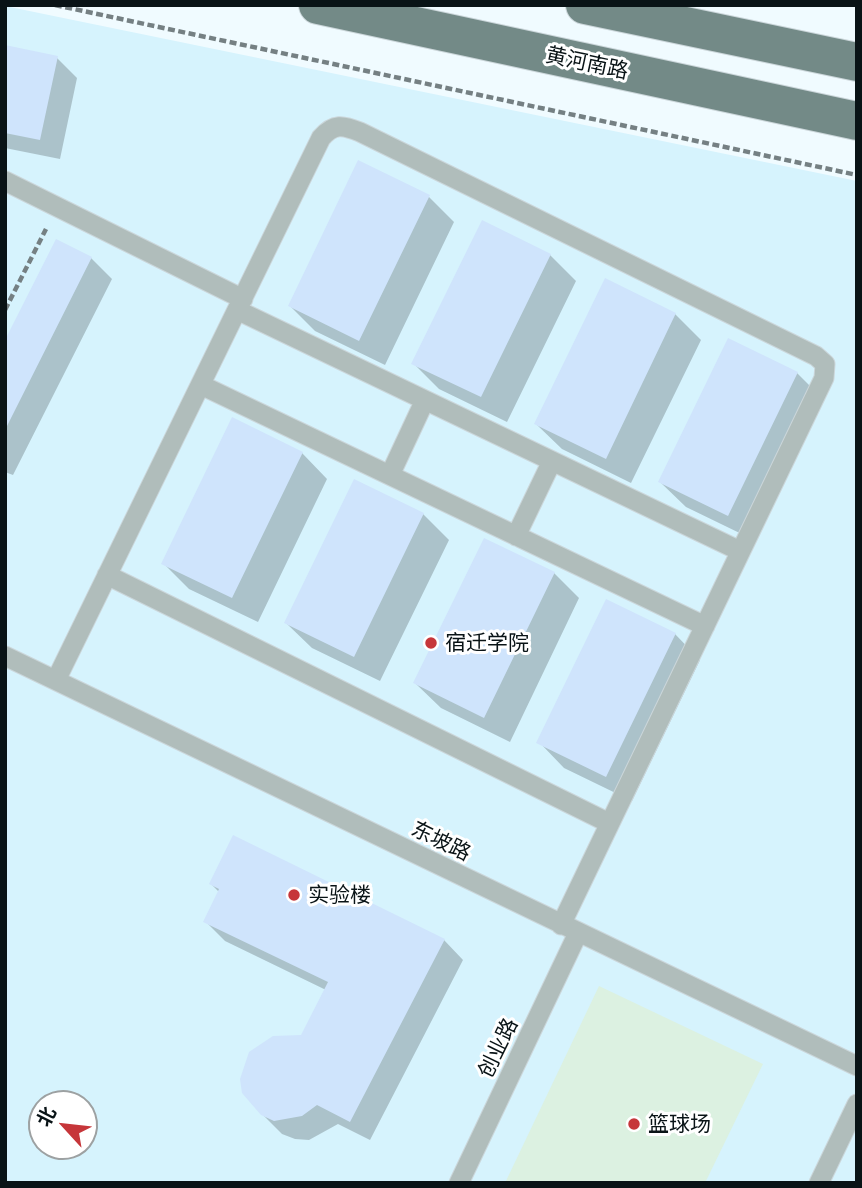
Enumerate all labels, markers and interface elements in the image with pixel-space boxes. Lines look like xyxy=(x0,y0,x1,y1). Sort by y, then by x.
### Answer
street label: 黄河南路 xyxy=(543,42,631,84)
place label: 宿迁学院 xyxy=(445,630,529,656)
marker: 宿迁学院 xyxy=(423,635,439,651)
street label: 东坡路 xyxy=(407,816,475,866)
place label: 实验楼 xyxy=(308,882,371,908)
marker: 实验楼 xyxy=(286,887,302,903)
street label: 创业路 xyxy=(473,1014,523,1082)
north arrow xyxy=(28,1090,98,1160)
text: 北 xyxy=(31,1102,60,1130)
place label: 篮球场 xyxy=(648,1111,711,1137)
marker: 篮球场 xyxy=(626,1116,642,1132)

